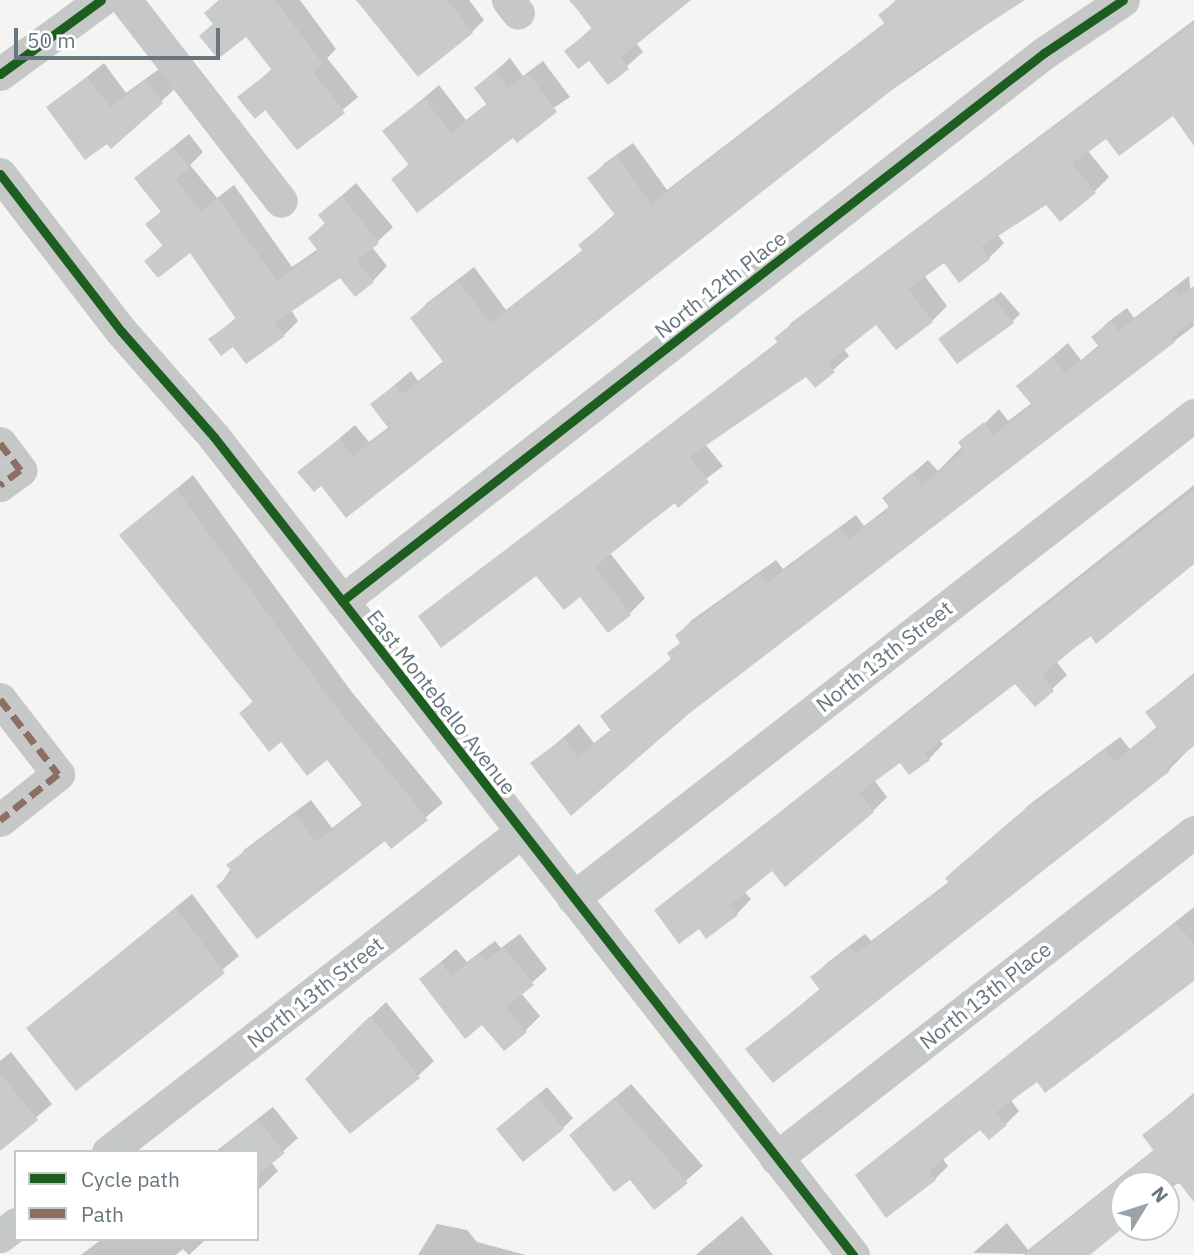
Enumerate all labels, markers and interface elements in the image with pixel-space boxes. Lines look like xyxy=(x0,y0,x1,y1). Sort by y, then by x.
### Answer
scale bar xyxy=(18,14,224,58)
text: 50 m xyxy=(27,26,76,54)
street label: North 12th Place xyxy=(649,225,791,343)
street label: North 13th Street xyxy=(811,595,957,717)
street label: East Montebello Avenue xyxy=(362,605,522,799)
street label: North 13th Street xyxy=(242,931,388,1053)
street label: North 13th Place xyxy=(914,936,1056,1054)
legend xyxy=(14,1150,259,1241)
text: Cycle path xyxy=(81,1165,180,1193)
north arrow xyxy=(1110,1171,1180,1241)
text: N xyxy=(1146,1181,1174,1207)
text: Path xyxy=(81,1200,124,1228)

